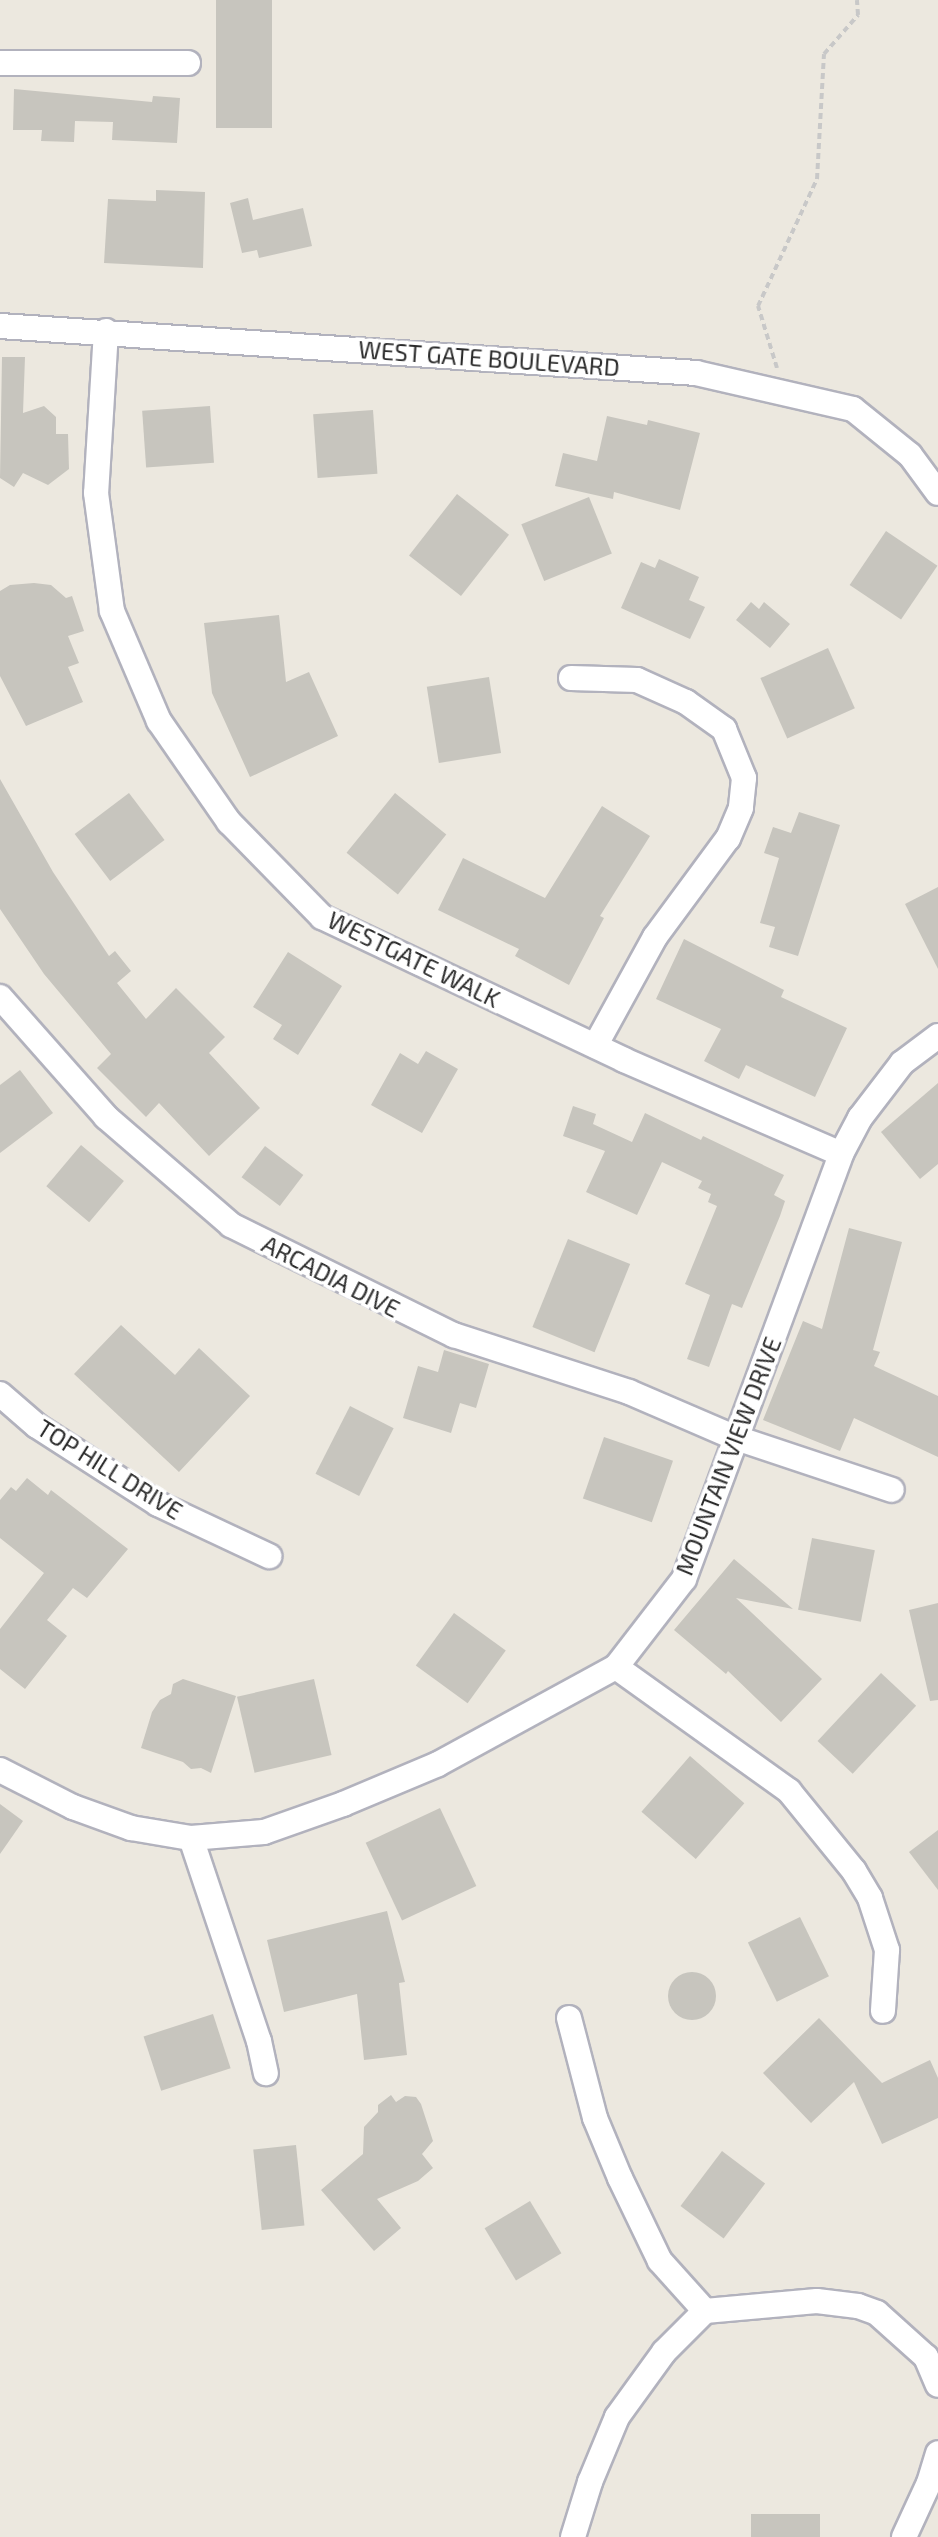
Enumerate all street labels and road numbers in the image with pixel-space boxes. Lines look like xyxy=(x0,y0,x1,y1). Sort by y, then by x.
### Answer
street label: WEST GATE BOULEVARD xyxy=(357,334,621,382)
street label: WESTGATE WALK xyxy=(323,905,505,1013)
street label: ARCADIA DIVE xyxy=(257,1229,405,1323)
street label: MOUNTAIN VIEW DRIVE xyxy=(669,1332,787,1580)
street label: TOP HILL DRIVE xyxy=(32,1413,188,1525)

